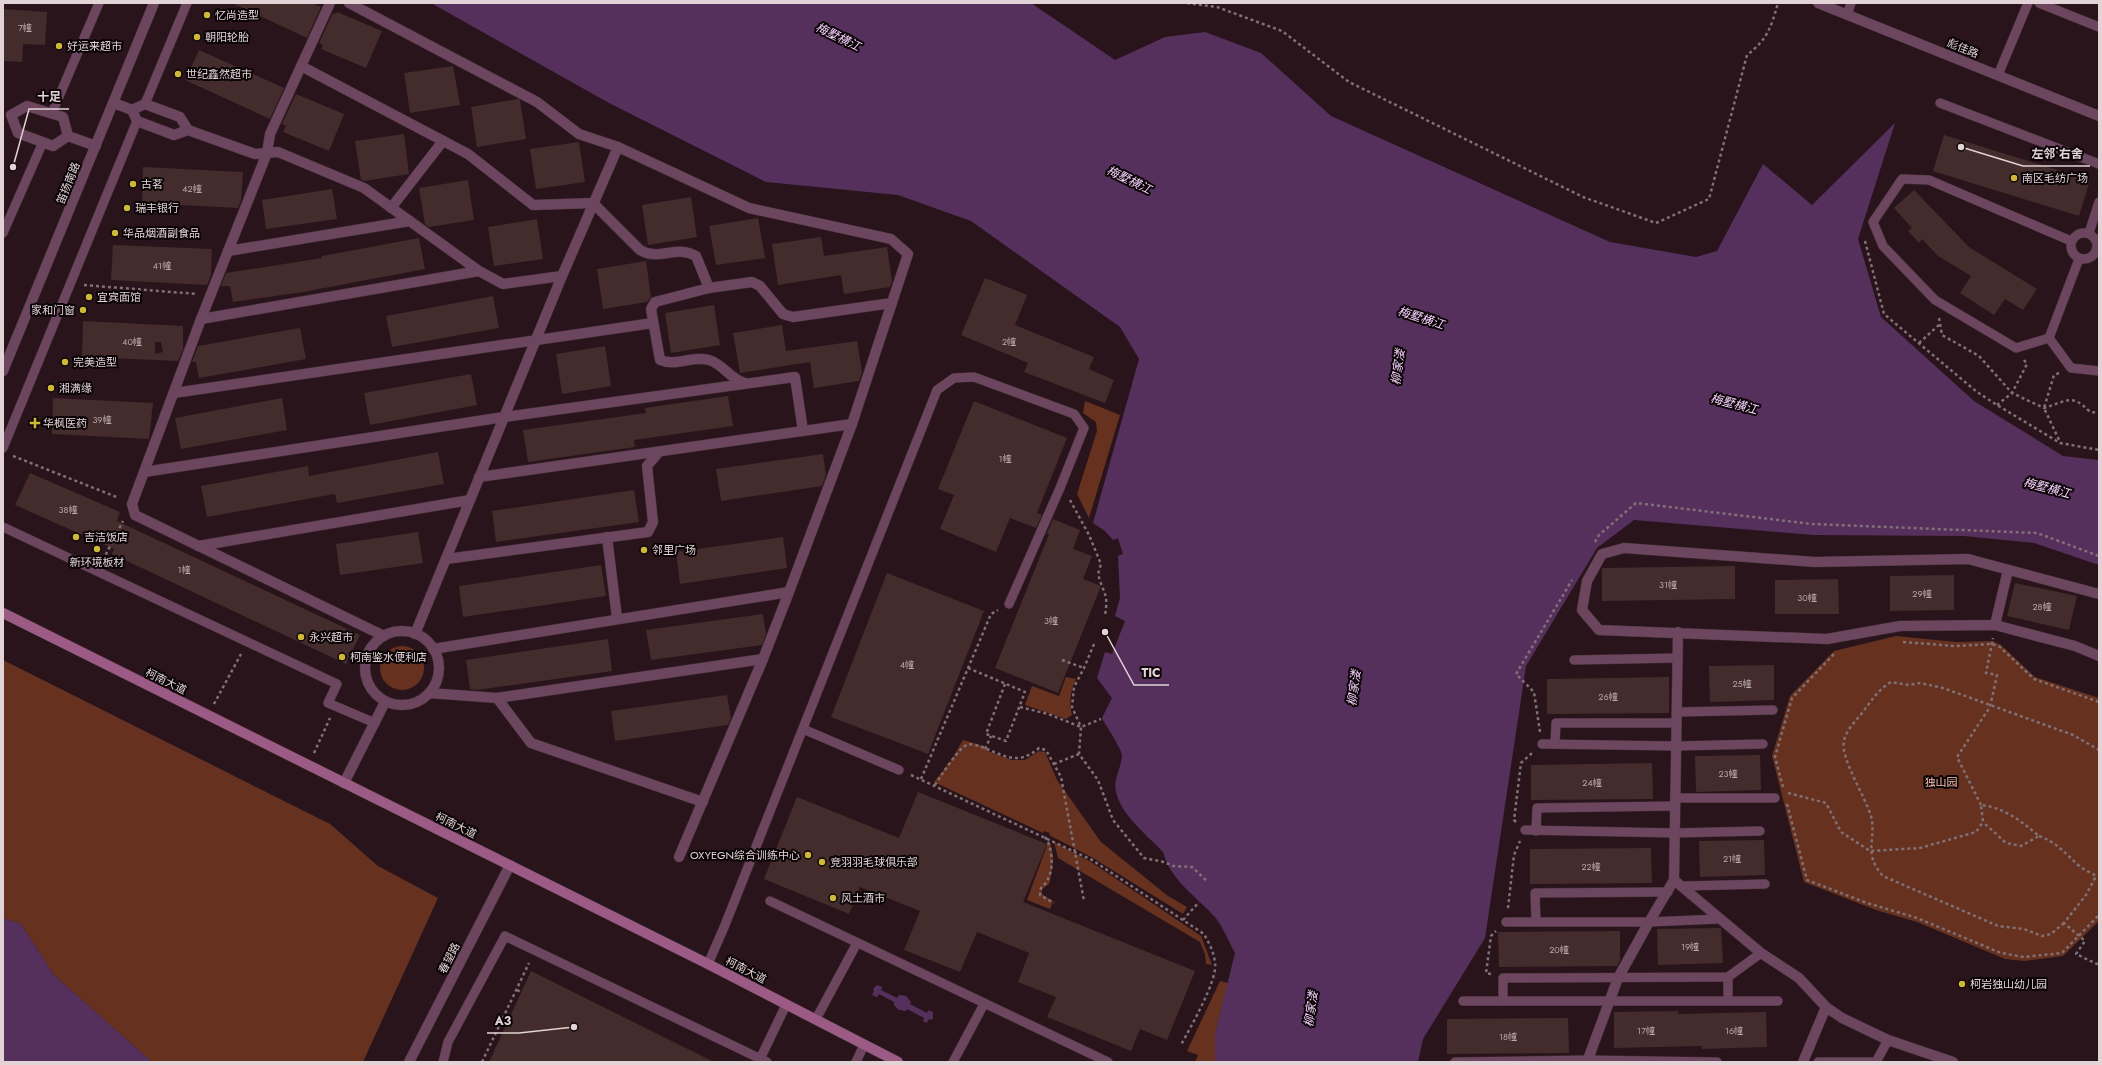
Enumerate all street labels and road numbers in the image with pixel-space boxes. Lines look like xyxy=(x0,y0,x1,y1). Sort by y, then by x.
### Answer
street label: 彪佳路 xyxy=(1945,34,1981,62)
street label: 笛扬南路 xyxy=(52,160,84,206)
street label: 柯南大道 xyxy=(143,664,189,698)
street label: 柯南大道 xyxy=(433,808,479,842)
street label: 春望路 xyxy=(434,940,464,976)
street label: 柯南大道 xyxy=(723,953,769,987)

